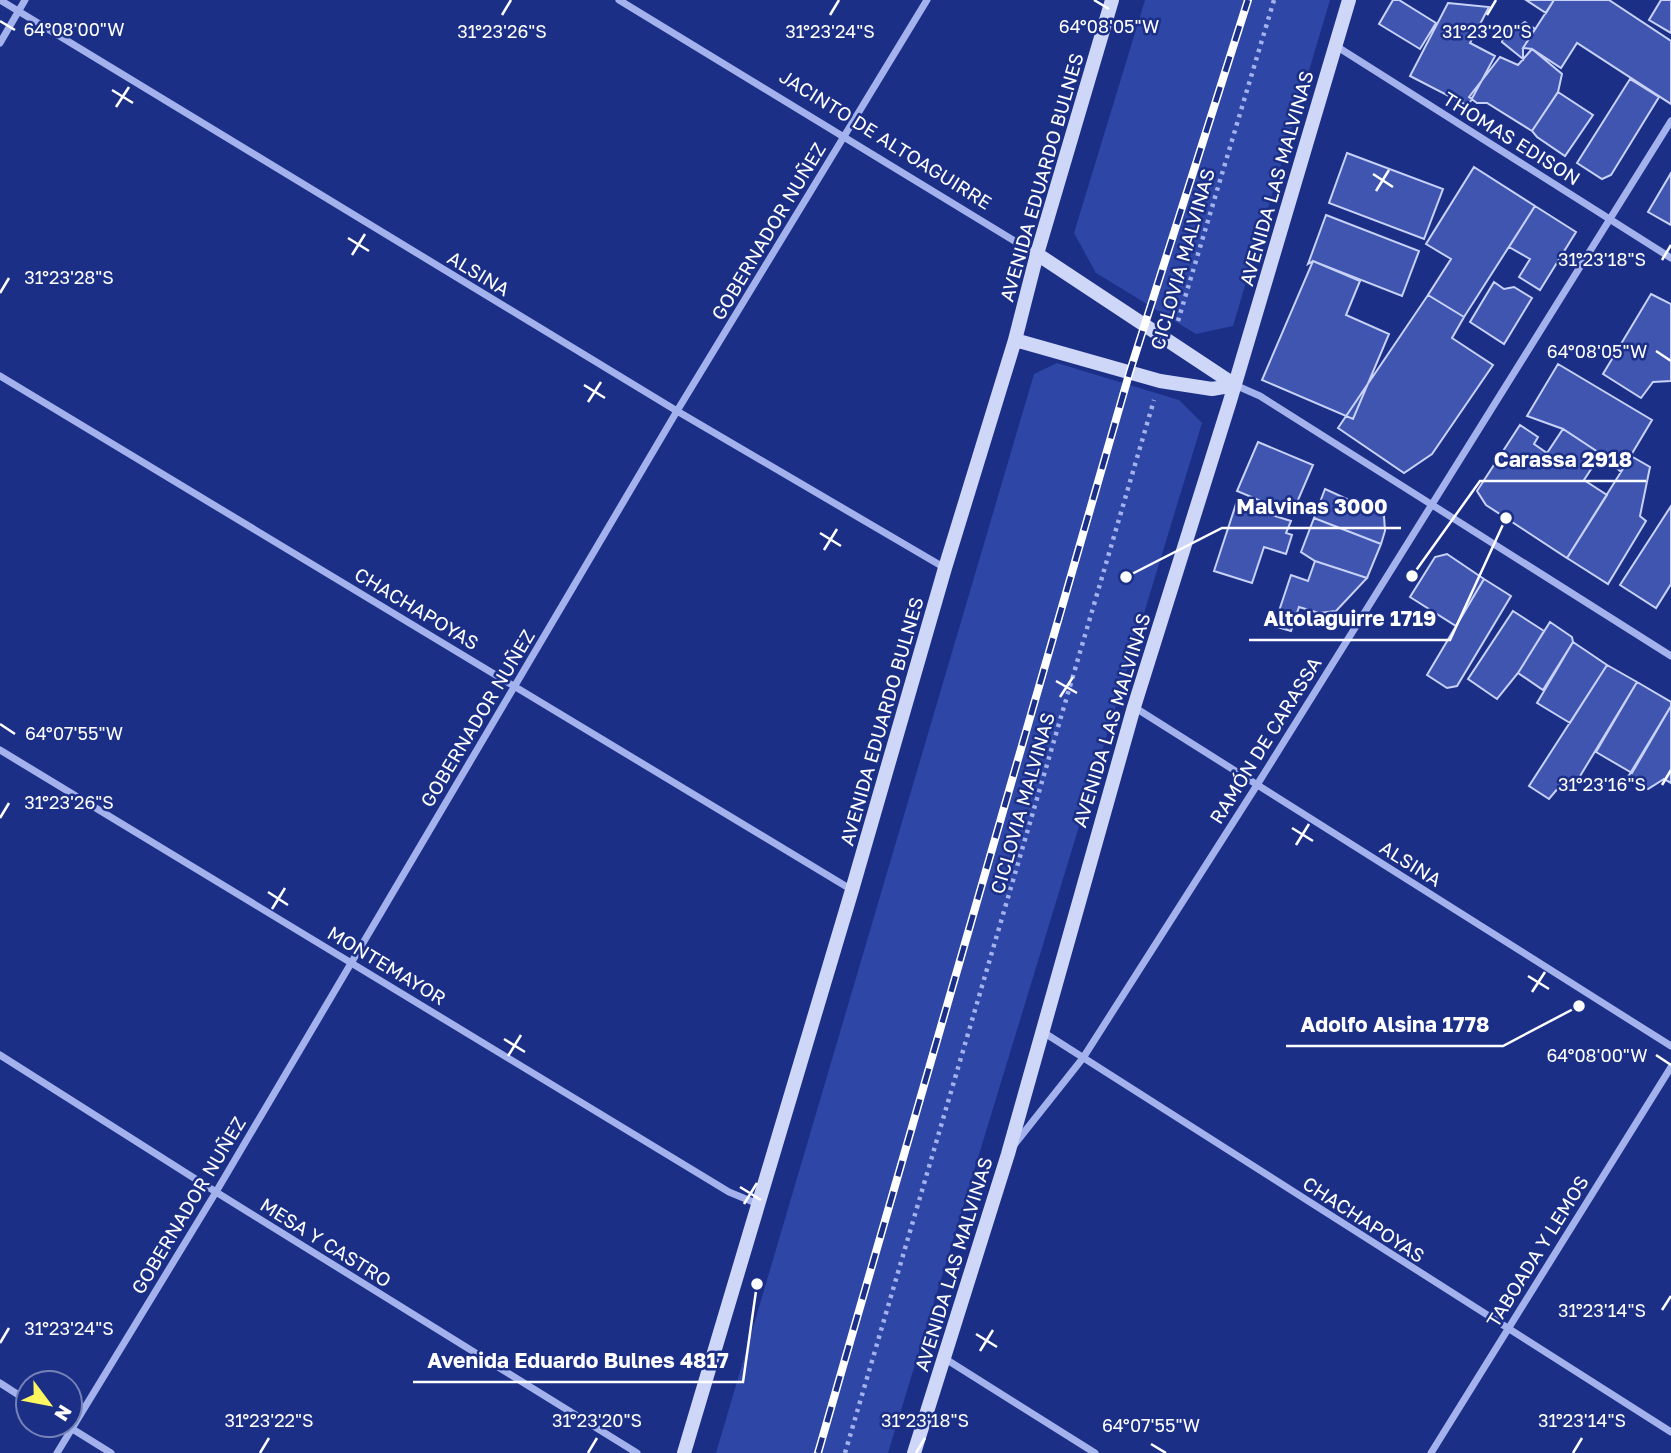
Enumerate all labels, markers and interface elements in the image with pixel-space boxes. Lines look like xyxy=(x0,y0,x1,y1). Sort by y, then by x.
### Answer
text: 64°08'05"W xyxy=(1059,15,1159,37)
text: 64°08'00"W xyxy=(23,18,125,40)
text: 31°23'26"S xyxy=(457,20,547,42)
text: 31°23'24"S xyxy=(785,20,875,42)
text: 31°23'20"S xyxy=(1442,20,1532,42)
street label: AVENIDA EDUARDO BULNES xyxy=(994,50,1088,304)
street label: JACINTO DE ALTOAGUIRRE xyxy=(776,64,996,214)
street label: AVENIDA LAS MALVINAS xyxy=(1234,68,1318,288)
street label: THOMAS EDISON xyxy=(1439,86,1585,190)
street label: GOBERNADOR NUÑEZ xyxy=(706,138,830,324)
street label: CICLOVIA MALVINAS xyxy=(1145,166,1219,352)
street label: ALSINA xyxy=(444,246,514,301)
text: 31°23'18"S xyxy=(1558,248,1646,270)
text: 31°23'28"S xyxy=(24,266,114,288)
text: 64°08'05"W xyxy=(1547,340,1647,362)
callout: Carassa 2918 xyxy=(1480,439,1646,481)
text: Carassa 2918 xyxy=(1494,446,1632,472)
callout: Malvinas 3000 xyxy=(1222,486,1401,528)
text: Malvinas 3000 xyxy=(1236,493,1388,519)
street label: CHACHAPOYAS xyxy=(351,562,483,654)
street label: AVENIDA EDUARDO BULNES xyxy=(834,594,928,848)
callout: Altolaguirre 1719 xyxy=(1249,598,1450,640)
text: Altolaguirre 1719 xyxy=(1264,605,1436,631)
street label: AVENIDA LAS MALVINAS xyxy=(1067,610,1155,830)
street label: GOBERNADOR NUÑEZ xyxy=(415,625,539,811)
street label: RAMÓN DE CARASSA xyxy=(1204,652,1326,828)
street label: CICLOVIA MALVINAS xyxy=(985,710,1059,896)
text: 64°07'55"W xyxy=(25,722,123,744)
text: 31°23'16"S xyxy=(1558,773,1646,795)
text: 31°23'26"S xyxy=(24,791,114,813)
street label: ALSINA xyxy=(1376,835,1446,891)
street label: MONTEMAYOR xyxy=(324,921,450,1009)
callout: Adolfo Alsina 1778 xyxy=(1286,1004,1503,1046)
text: Adolfo Alsina 1778 xyxy=(1301,1011,1489,1037)
text: 64°08'00"W xyxy=(1546,1044,1648,1066)
street label: GOBERNADOR NUÑEZ xyxy=(126,1112,250,1298)
street label: AVENIDA LAS MALVINAS xyxy=(909,1154,997,1374)
street label: CHACHAPOYAS xyxy=(1299,1171,1429,1267)
street label: TABOADA Y LEMOS xyxy=(1481,1171,1593,1331)
street label: MESA Y CASTRO xyxy=(256,1192,396,1292)
text: 31°23'14"S xyxy=(1558,1299,1646,1321)
text: 31°23'24"S xyxy=(24,1317,114,1339)
callout: Avenida Eduardo Bulnes 4817 xyxy=(413,1340,743,1382)
text: Avenida Eduardo Bulnes 4817 xyxy=(427,1347,729,1373)
north arrow xyxy=(14,1369,84,1439)
text: N xyxy=(50,1401,77,1425)
text: 31°23'22"S xyxy=(224,1409,314,1431)
text: 31°23'20"S xyxy=(552,1409,642,1431)
text: 31°23'18"S xyxy=(881,1409,969,1431)
text: 31°23'14"S xyxy=(1538,1409,1626,1431)
text: 64°07'55"W xyxy=(1102,1414,1200,1436)

